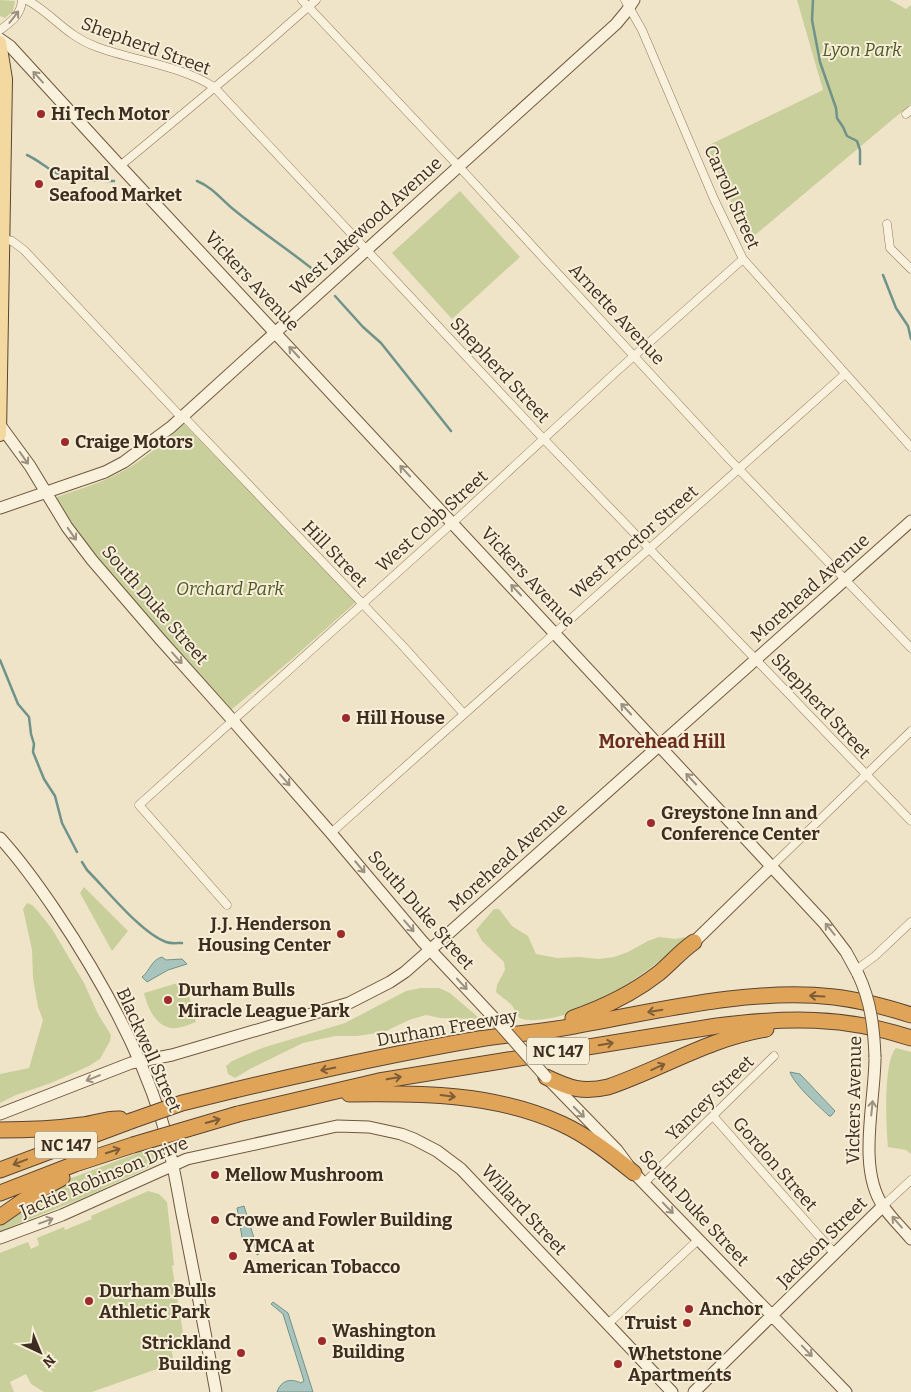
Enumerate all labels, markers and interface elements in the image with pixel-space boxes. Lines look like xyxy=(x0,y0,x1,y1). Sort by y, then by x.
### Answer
one-way arrow xyxy=(9,10,19,24)
street label: Shepherd Street xyxy=(78,12,214,80)
park label: Lyon Park xyxy=(822,39,902,61)
one-way arrow xyxy=(32,70,44,83)
place label: Hi Tech Motor xyxy=(51,103,170,125)
marker: Hi Tech Motor xyxy=(35,108,47,120)
street label: Carroll Street xyxy=(699,142,765,253)
street label: West Lakewood Avenue xyxy=(286,152,446,300)
place label: Capital Seafood Market xyxy=(49,163,182,206)
marker: Capital Seafood Market xyxy=(33,178,45,190)
street label: Vickers Avenue xyxy=(200,226,304,336)
street label: Arnette Avenue xyxy=(564,259,670,369)
street label: Shepherd Street xyxy=(445,313,555,428)
one-way arrow xyxy=(288,346,300,359)
place label: Craige Motors xyxy=(75,431,193,453)
marker: Craige Motors xyxy=(59,436,71,448)
one-way arrow xyxy=(19,451,29,465)
street label: West Cobb Street xyxy=(372,465,493,577)
one-way arrow xyxy=(399,465,411,477)
street label: West Proctor Street xyxy=(566,480,703,603)
street label: Hill Street xyxy=(298,516,373,592)
street label: Vickers Avenue xyxy=(476,522,580,632)
one-way arrow xyxy=(67,527,77,541)
street label: Morehead Avenue xyxy=(746,529,874,647)
street label: South Duke Street xyxy=(97,541,213,670)
park label: Orchard Park xyxy=(176,578,284,600)
one-way arrow xyxy=(510,584,522,596)
street label: Shepherd Street xyxy=(766,649,876,764)
one-way arrow xyxy=(171,652,183,665)
one-way arrow xyxy=(620,703,632,715)
place label: Hill House xyxy=(356,707,445,729)
marker: Hill House xyxy=(340,712,352,724)
district label: Morehead Hill xyxy=(598,730,726,753)
one-way arrow xyxy=(279,773,290,786)
one-way arrow xyxy=(685,773,697,786)
street label: Morehead Avenue xyxy=(444,798,572,916)
place label: Greystone Inn and Conference Center xyxy=(661,802,820,845)
marker: Greystone Inn and Conference Center xyxy=(645,817,657,829)
street label: South Duke Street xyxy=(363,846,479,975)
one-way arrow xyxy=(354,861,365,874)
place label: J.J. Henderson Housing Center xyxy=(198,913,332,956)
one-way arrow xyxy=(403,919,415,932)
one-way arrow xyxy=(824,923,835,936)
marker: J.J. Henderson Housing Center xyxy=(335,928,347,940)
one-way arrow xyxy=(456,978,468,990)
place label: Durham Bulls Miracle League Park xyxy=(178,979,350,1022)
street label: Blackwell Street xyxy=(112,984,186,1116)
one-way arrow xyxy=(809,991,825,1001)
marker: Durham Bulls Miracle League Park xyxy=(162,994,174,1006)
street label: Durham Freeway xyxy=(375,1005,520,1051)
one-way arrow xyxy=(648,1006,664,1016)
street label: Vickers Avenue xyxy=(842,1036,866,1164)
road number: NC 147 xyxy=(527,1038,589,1064)
one-way arrow xyxy=(598,1039,614,1049)
street label: Yancey Street xyxy=(662,1050,759,1145)
one-way arrow xyxy=(650,1061,665,1071)
one-way arrow xyxy=(320,1065,336,1075)
one-way arrow xyxy=(385,1073,401,1083)
one-way arrow xyxy=(86,1074,101,1083)
one-way arrow xyxy=(440,1091,456,1101)
one-way arrow xyxy=(867,1100,877,1116)
one-way arrow xyxy=(573,1106,586,1118)
street label: Gordon Street xyxy=(728,1112,822,1216)
one-way arrow xyxy=(205,1115,221,1125)
street label: Jackie Robinson Drive xyxy=(16,1132,191,1223)
road number: NC 147 xyxy=(35,1132,97,1158)
street label: South Duke Street xyxy=(634,1145,754,1271)
one-way arrow xyxy=(105,1146,121,1155)
one-way arrow xyxy=(13,1158,28,1168)
street label: Willard Street xyxy=(477,1160,572,1260)
place label: Mellow Mushroom xyxy=(225,1164,383,1186)
marker: Mellow Mushroom xyxy=(209,1169,221,1181)
street label: Jackson Street xyxy=(772,1192,872,1292)
one-way arrow xyxy=(662,1202,674,1214)
place label: Crowe and Fowler Building xyxy=(225,1209,453,1231)
marker: Crowe and Fowler Building xyxy=(209,1214,221,1226)
one-way arrow xyxy=(38,1216,53,1225)
one-way arrow xyxy=(891,1216,903,1229)
place label: YMCA at American Tobacco xyxy=(243,1235,400,1278)
marker: YMCA at American Tobacco xyxy=(227,1250,239,1262)
place label: Durham Bulls Athletic Park xyxy=(99,1280,216,1323)
marker: Durham Bulls Athletic Park xyxy=(83,1295,95,1307)
place label: Anchor xyxy=(699,1298,763,1320)
marker: Anchor xyxy=(683,1303,695,1315)
place label: Truist xyxy=(625,1312,677,1334)
marker: Truist xyxy=(681,1317,693,1329)
place label: Washington Building xyxy=(332,1320,436,1363)
north arrow xyxy=(15,1327,65,1377)
place label: Strickland Building xyxy=(141,1332,232,1375)
marker: Washington Building xyxy=(316,1335,328,1347)
place label: Whetstone Apartments xyxy=(628,1343,732,1386)
one-way arrow xyxy=(801,1344,813,1357)
marker: Strickland Building xyxy=(235,1347,247,1359)
text: N xyxy=(39,1351,58,1371)
marker: Whetstone Apartments xyxy=(612,1358,624,1370)

